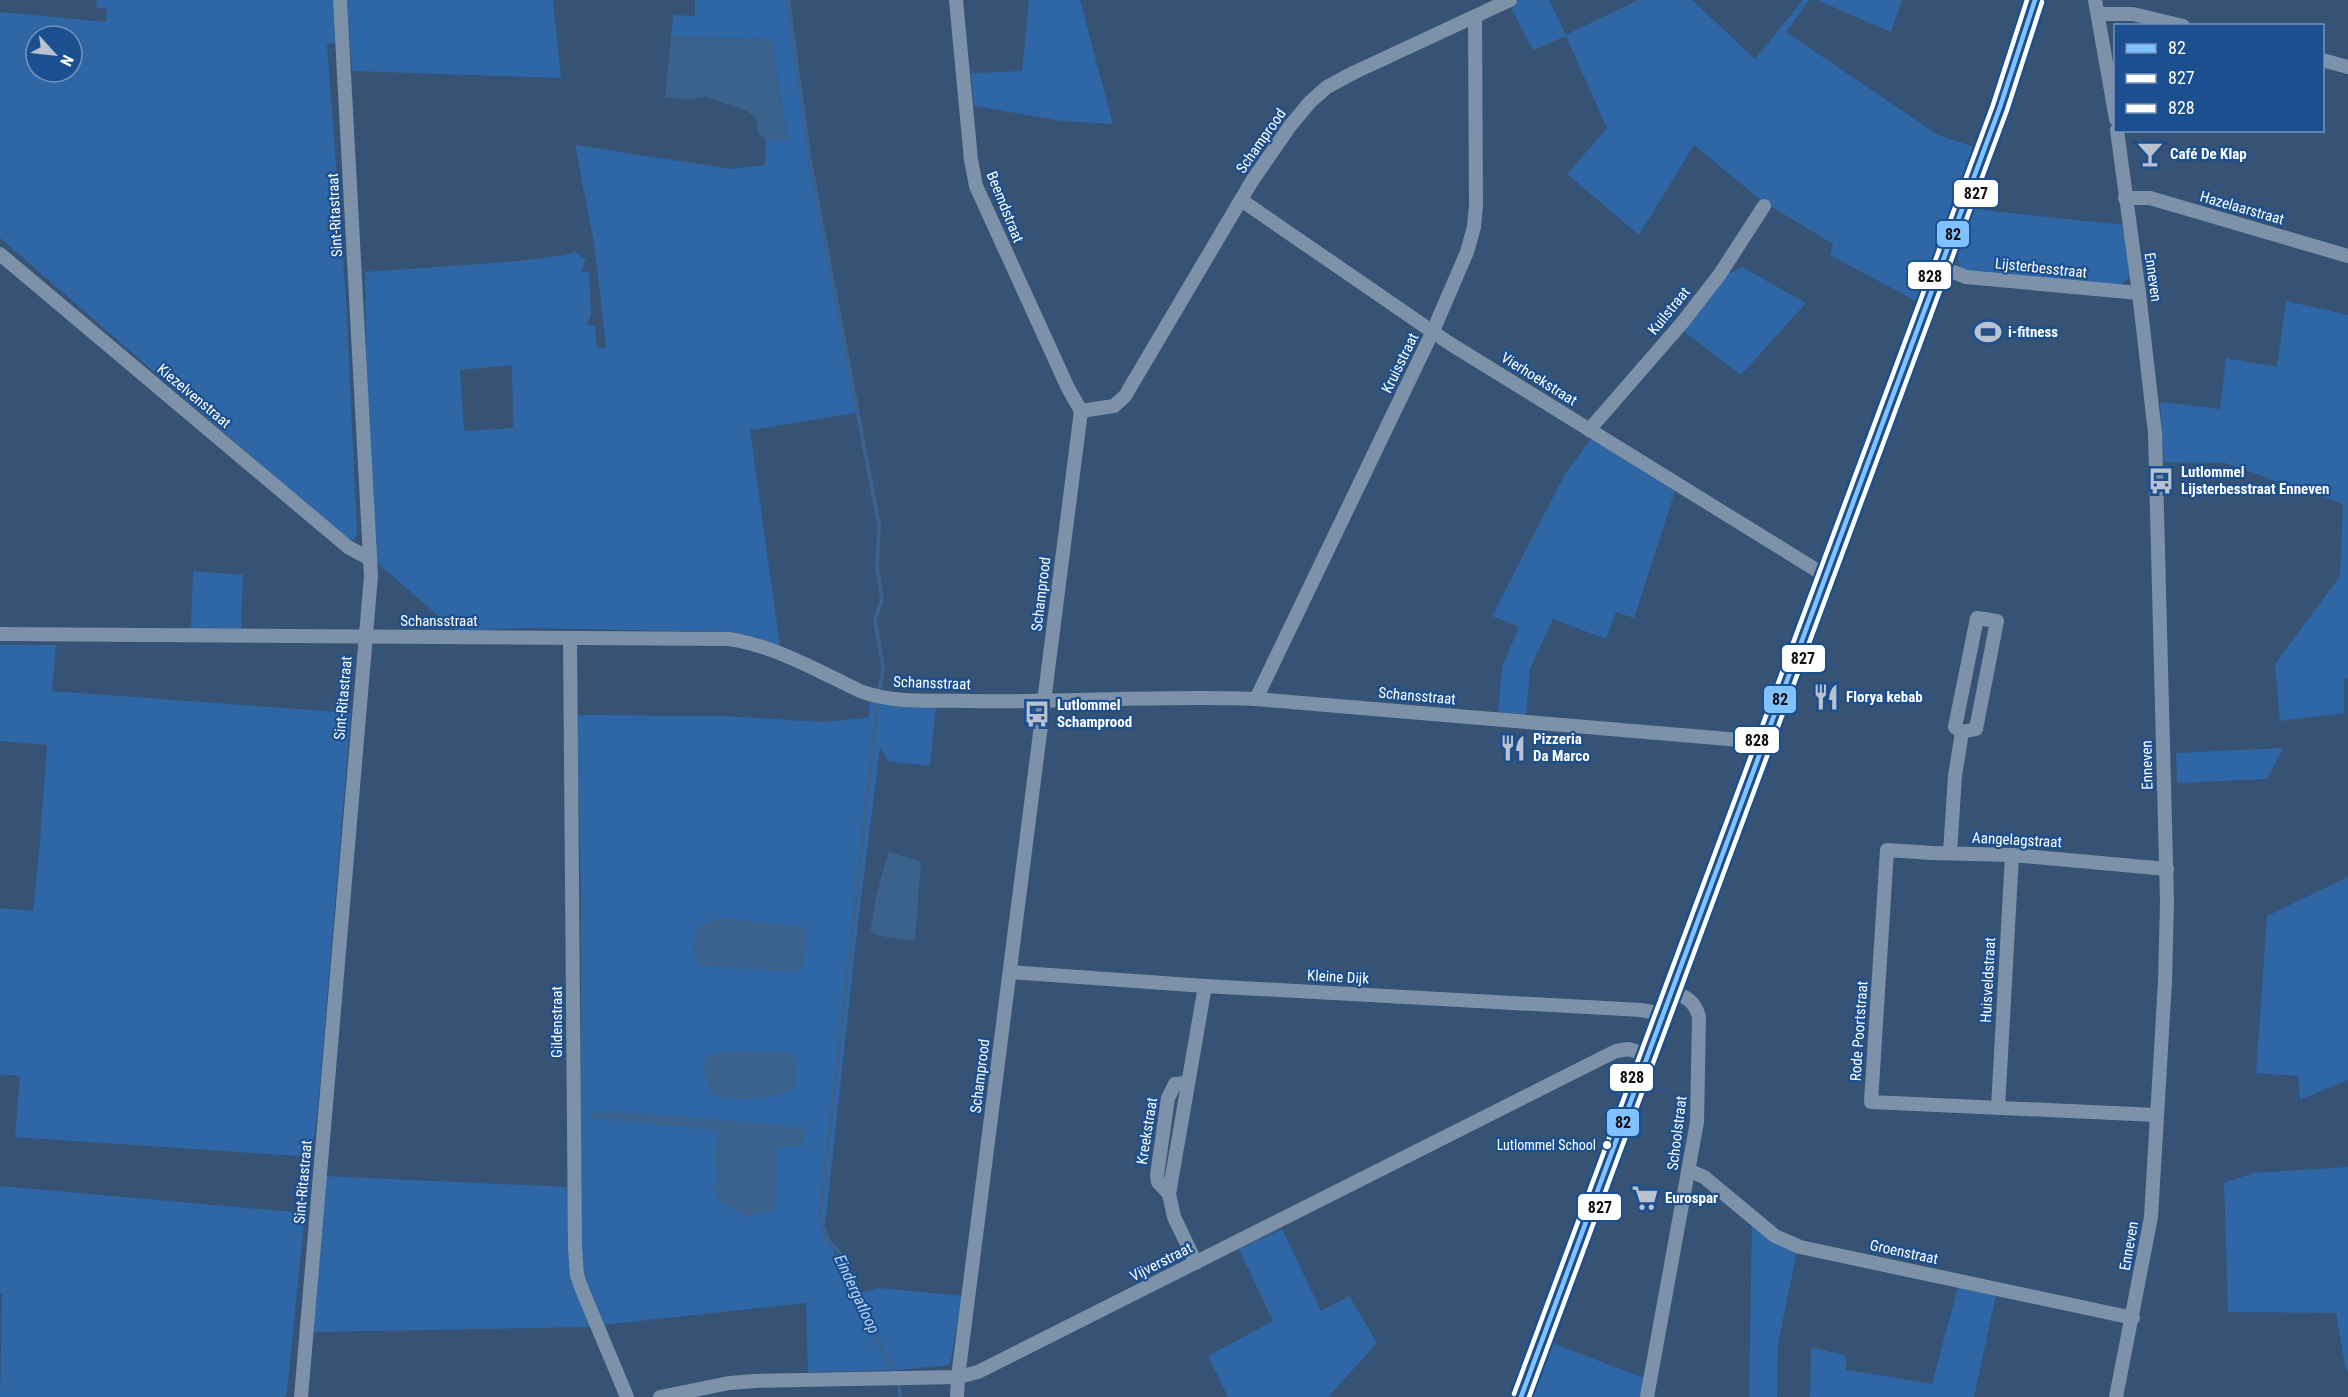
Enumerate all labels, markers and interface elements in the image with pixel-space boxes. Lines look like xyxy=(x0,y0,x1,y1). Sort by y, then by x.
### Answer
north arrow xyxy=(24,24,84,84)
legend xyxy=(2114,24,2324,132)
text: 82 xyxy=(2168,37,2186,58)
text: N xyxy=(56,52,78,69)
text: 827 xyxy=(2168,67,2195,88)
text: 828 xyxy=(2168,97,2195,118)
street label: Schamprood xyxy=(1232,105,1290,177)
bar icon: Café De Klap xyxy=(2135,139,2165,169)
place label: Café De Klap xyxy=(2170,145,2247,163)
street label: Beemdstraat xyxy=(983,169,1027,245)
street label: Sint-Ritastraat xyxy=(324,173,346,257)
line badge: 827 xyxy=(1953,179,1999,208)
text: 827 xyxy=(1964,184,1988,203)
street label: Hazelaarstraat xyxy=(2198,187,2286,229)
line badge: 82 xyxy=(1936,220,1970,248)
text: 82 xyxy=(1945,225,1961,244)
street label: Enneven xyxy=(2141,251,2165,303)
street label: Lijsterbesstraat xyxy=(1994,254,2088,282)
line badge: 828 xyxy=(1907,261,1952,290)
text: 828 xyxy=(1918,267,1942,286)
street label: Kuilstraat xyxy=(1644,283,1694,339)
sports icon: i-fitness xyxy=(1973,317,2003,347)
place label: i-fitness xyxy=(2008,323,2058,341)
street label: Kruisstraat xyxy=(1378,330,1422,396)
street label: Vierhoekstraat xyxy=(1498,348,1580,410)
street label: Kiezelvenstraat xyxy=(154,360,234,432)
place label: Lutlommel Lijsterbesstraat Enneven xyxy=(2181,463,2329,498)
bus stop icon: Lutlommel Lijsterbesstraat Enneven xyxy=(2146,466,2176,496)
street label: Schamprood xyxy=(1028,556,1054,632)
street label: Schansstraat xyxy=(400,612,478,630)
line badge: 827 xyxy=(1781,644,1826,673)
text: 827 xyxy=(1791,649,1815,668)
street label: Sint-Ritastraat xyxy=(330,655,356,741)
street label: Schansstraat xyxy=(893,673,971,693)
restaurant icon: Florya kebab xyxy=(1811,682,1841,712)
street label: Schansstraat xyxy=(1378,684,1456,708)
line badge: 82 xyxy=(1763,685,1797,714)
place label: Florya kebab xyxy=(1846,688,1923,706)
text: 82 xyxy=(1772,690,1788,709)
place label: Lutlommel Schamprood xyxy=(1057,696,1132,731)
bus stop icon: Lutlommel Schamprood xyxy=(1022,699,1052,729)
line badge: 828 xyxy=(1734,726,1780,754)
place label: Pizzeria Da Marco xyxy=(1533,730,1590,765)
text: 828 xyxy=(1745,731,1769,750)
restaurant icon: Pizzeria Da Marco xyxy=(1498,733,1528,763)
street label: Enneven xyxy=(2138,740,2156,790)
street label: Aangelagstraat xyxy=(1972,829,2062,851)
street label: Huisveldstraat xyxy=(1977,937,1999,1023)
street label: Kleine Dijk xyxy=(1307,966,1370,988)
street label: Rode Poortstraat xyxy=(1847,980,1871,1082)
street label: Gildenstraat xyxy=(548,986,566,1058)
street label: Schamprood xyxy=(967,1038,993,1114)
line badge: 828 xyxy=(1609,1063,1654,1092)
text: 828 xyxy=(1620,1068,1644,1087)
street label: Schoolstraat xyxy=(1664,1095,1690,1171)
street label: Kreekstraat xyxy=(1133,1096,1161,1166)
line badge: 82 xyxy=(1606,1108,1640,1137)
text: 82 xyxy=(1615,1113,1631,1132)
place label: Lutlommel School xyxy=(1497,1137,1596,1153)
street label: Sint-Ritastraat xyxy=(290,1139,316,1225)
marker: Lutlommel School xyxy=(1601,1139,1613,1151)
supermarket icon: Eurospar xyxy=(1630,1183,1660,1213)
place label: Eurospar xyxy=(1665,1189,1718,1207)
line badge: 827 xyxy=(1577,1193,1622,1221)
text: 827 xyxy=(1588,1198,1612,1217)
street label: Enneven xyxy=(2116,1220,2142,1272)
street label: Groenstraat xyxy=(1868,1236,1940,1268)
street label: Vijverstraat xyxy=(1127,1239,1195,1285)
water label: Eindergatloop xyxy=(830,1252,884,1336)

